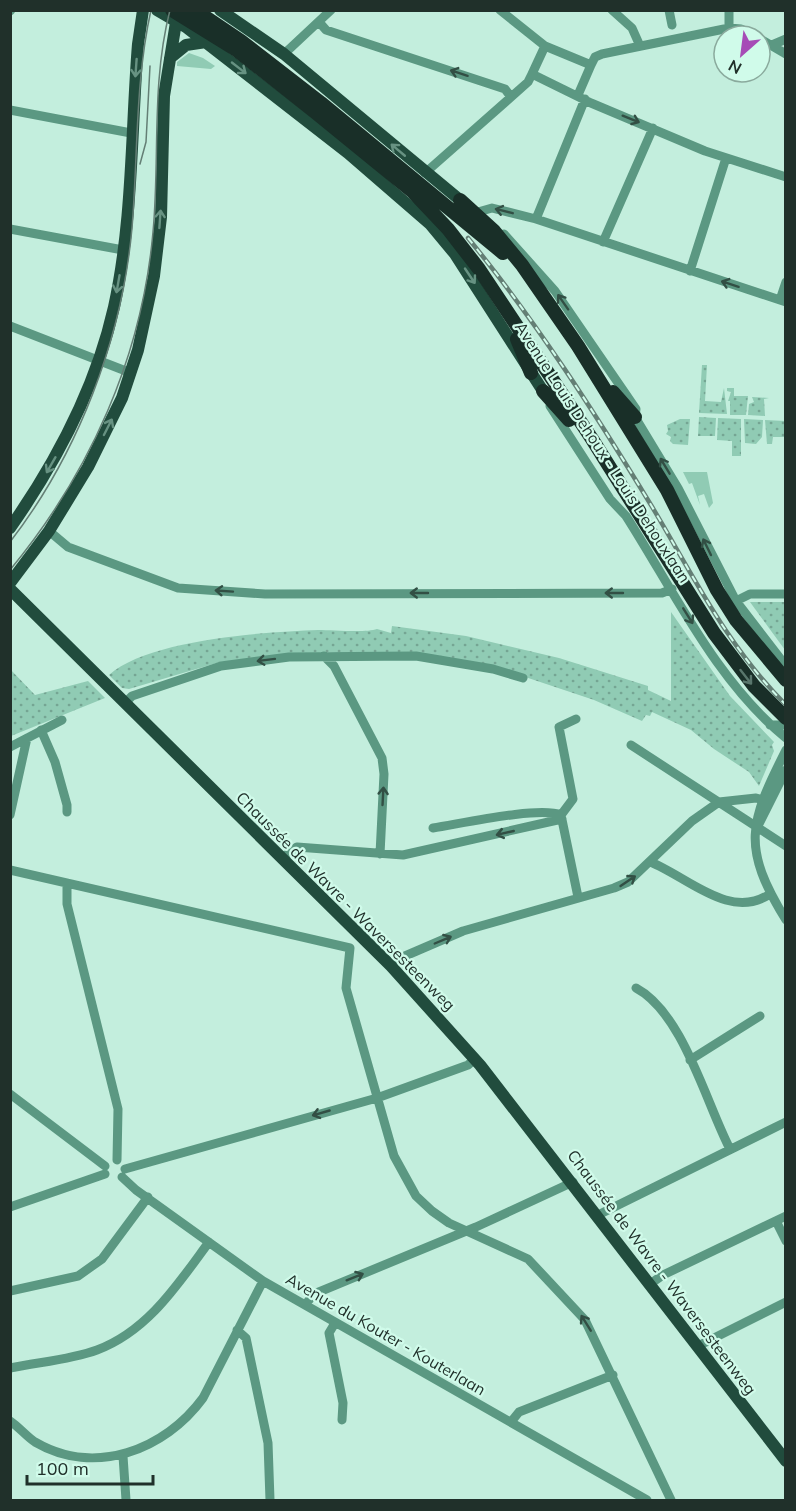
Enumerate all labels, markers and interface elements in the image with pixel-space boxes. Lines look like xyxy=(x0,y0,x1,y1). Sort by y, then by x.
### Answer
north arrow xyxy=(712,24,772,84)
text: N xyxy=(725,56,745,79)
one-way arrow xyxy=(130,58,141,78)
one-way arrow xyxy=(231,61,247,74)
one-way arrow xyxy=(450,67,469,78)
one-way arrow xyxy=(622,114,640,125)
one-way arrow xyxy=(391,143,406,157)
one-way arrow xyxy=(495,204,514,216)
one-way arrow xyxy=(155,209,166,229)
one-way arrow xyxy=(464,268,476,284)
one-way arrow xyxy=(112,273,123,293)
one-way arrow xyxy=(721,278,740,289)
one-way arrow xyxy=(557,294,569,310)
street label: Avenue Louis Dehoux - Louis Dehouxlaan xyxy=(511,318,695,586)
one-way arrow xyxy=(103,418,114,436)
one-way arrow xyxy=(45,456,56,474)
one-way arrow xyxy=(659,458,671,475)
one-way arrow xyxy=(701,539,713,557)
one-way arrow xyxy=(215,585,235,596)
one-way arrow xyxy=(409,587,429,599)
one-way arrow xyxy=(604,587,624,599)
one-way arrow xyxy=(682,607,695,624)
one-way arrow xyxy=(256,655,276,666)
one-way arrow xyxy=(740,669,753,685)
one-way arrow xyxy=(378,786,389,806)
street label: Chaussée de Wavre - Waversesteenweg xyxy=(232,787,460,1015)
one-way arrow xyxy=(496,827,515,839)
one-way arrow xyxy=(619,874,636,887)
one-way arrow xyxy=(433,933,451,945)
one-way arrow xyxy=(312,1108,331,1120)
street label: Chaussée de Wavre - Waversesteenweg xyxy=(563,1146,761,1398)
street label: Avenue du Kouter - Kouterlaan xyxy=(283,1269,489,1399)
one-way arrow xyxy=(345,1271,363,1282)
one-way arrow xyxy=(580,1315,593,1332)
scale bar xyxy=(27,1448,153,1486)
text: 100 m xyxy=(36,1457,89,1480)

